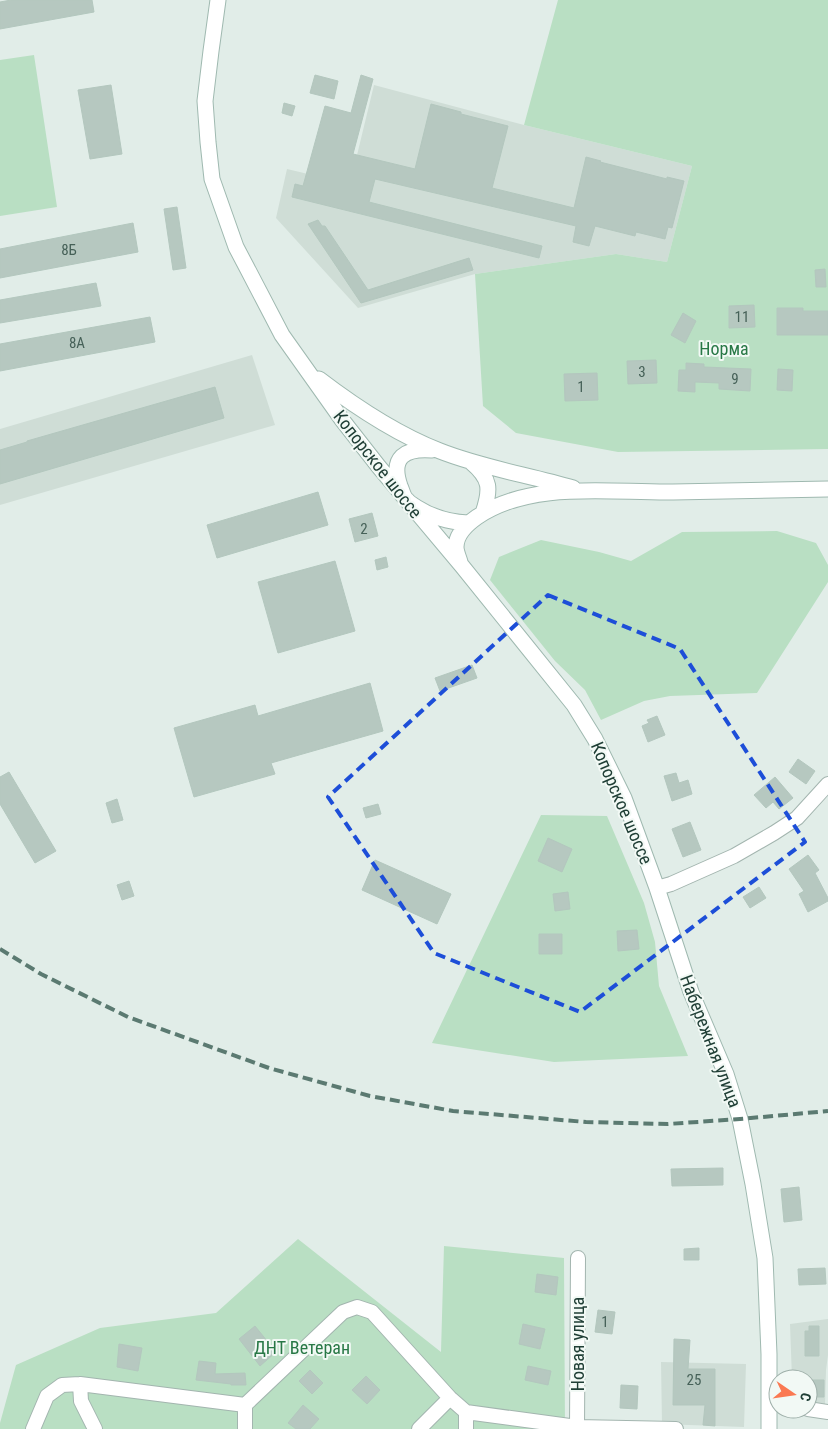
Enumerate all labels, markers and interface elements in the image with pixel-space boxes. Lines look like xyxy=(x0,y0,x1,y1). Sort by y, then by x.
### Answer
house number: 8Б xyxy=(61,241,77,259)
house number: 11 xyxy=(735,308,749,326)
house number: 8А xyxy=(69,334,85,352)
park label: Норма xyxy=(699,338,749,359)
house number: 3 xyxy=(638,363,646,381)
house number: 9 xyxy=(731,370,739,388)
house number: 1 xyxy=(577,378,585,396)
street label: Копорское шоссе xyxy=(329,406,427,522)
house number: 2 xyxy=(360,520,368,538)
street label: Копорское шоссе xyxy=(587,739,657,867)
street label: Набережная улица xyxy=(676,972,746,1110)
street label: Новая улица xyxy=(567,1297,588,1391)
house number: 1 xyxy=(601,1313,609,1331)
park label: ДНТ Ветеран xyxy=(254,1337,350,1358)
north arrow xyxy=(768,1369,818,1419)
house number: 25 xyxy=(687,1371,701,1389)
text: С xyxy=(797,1391,814,1403)

